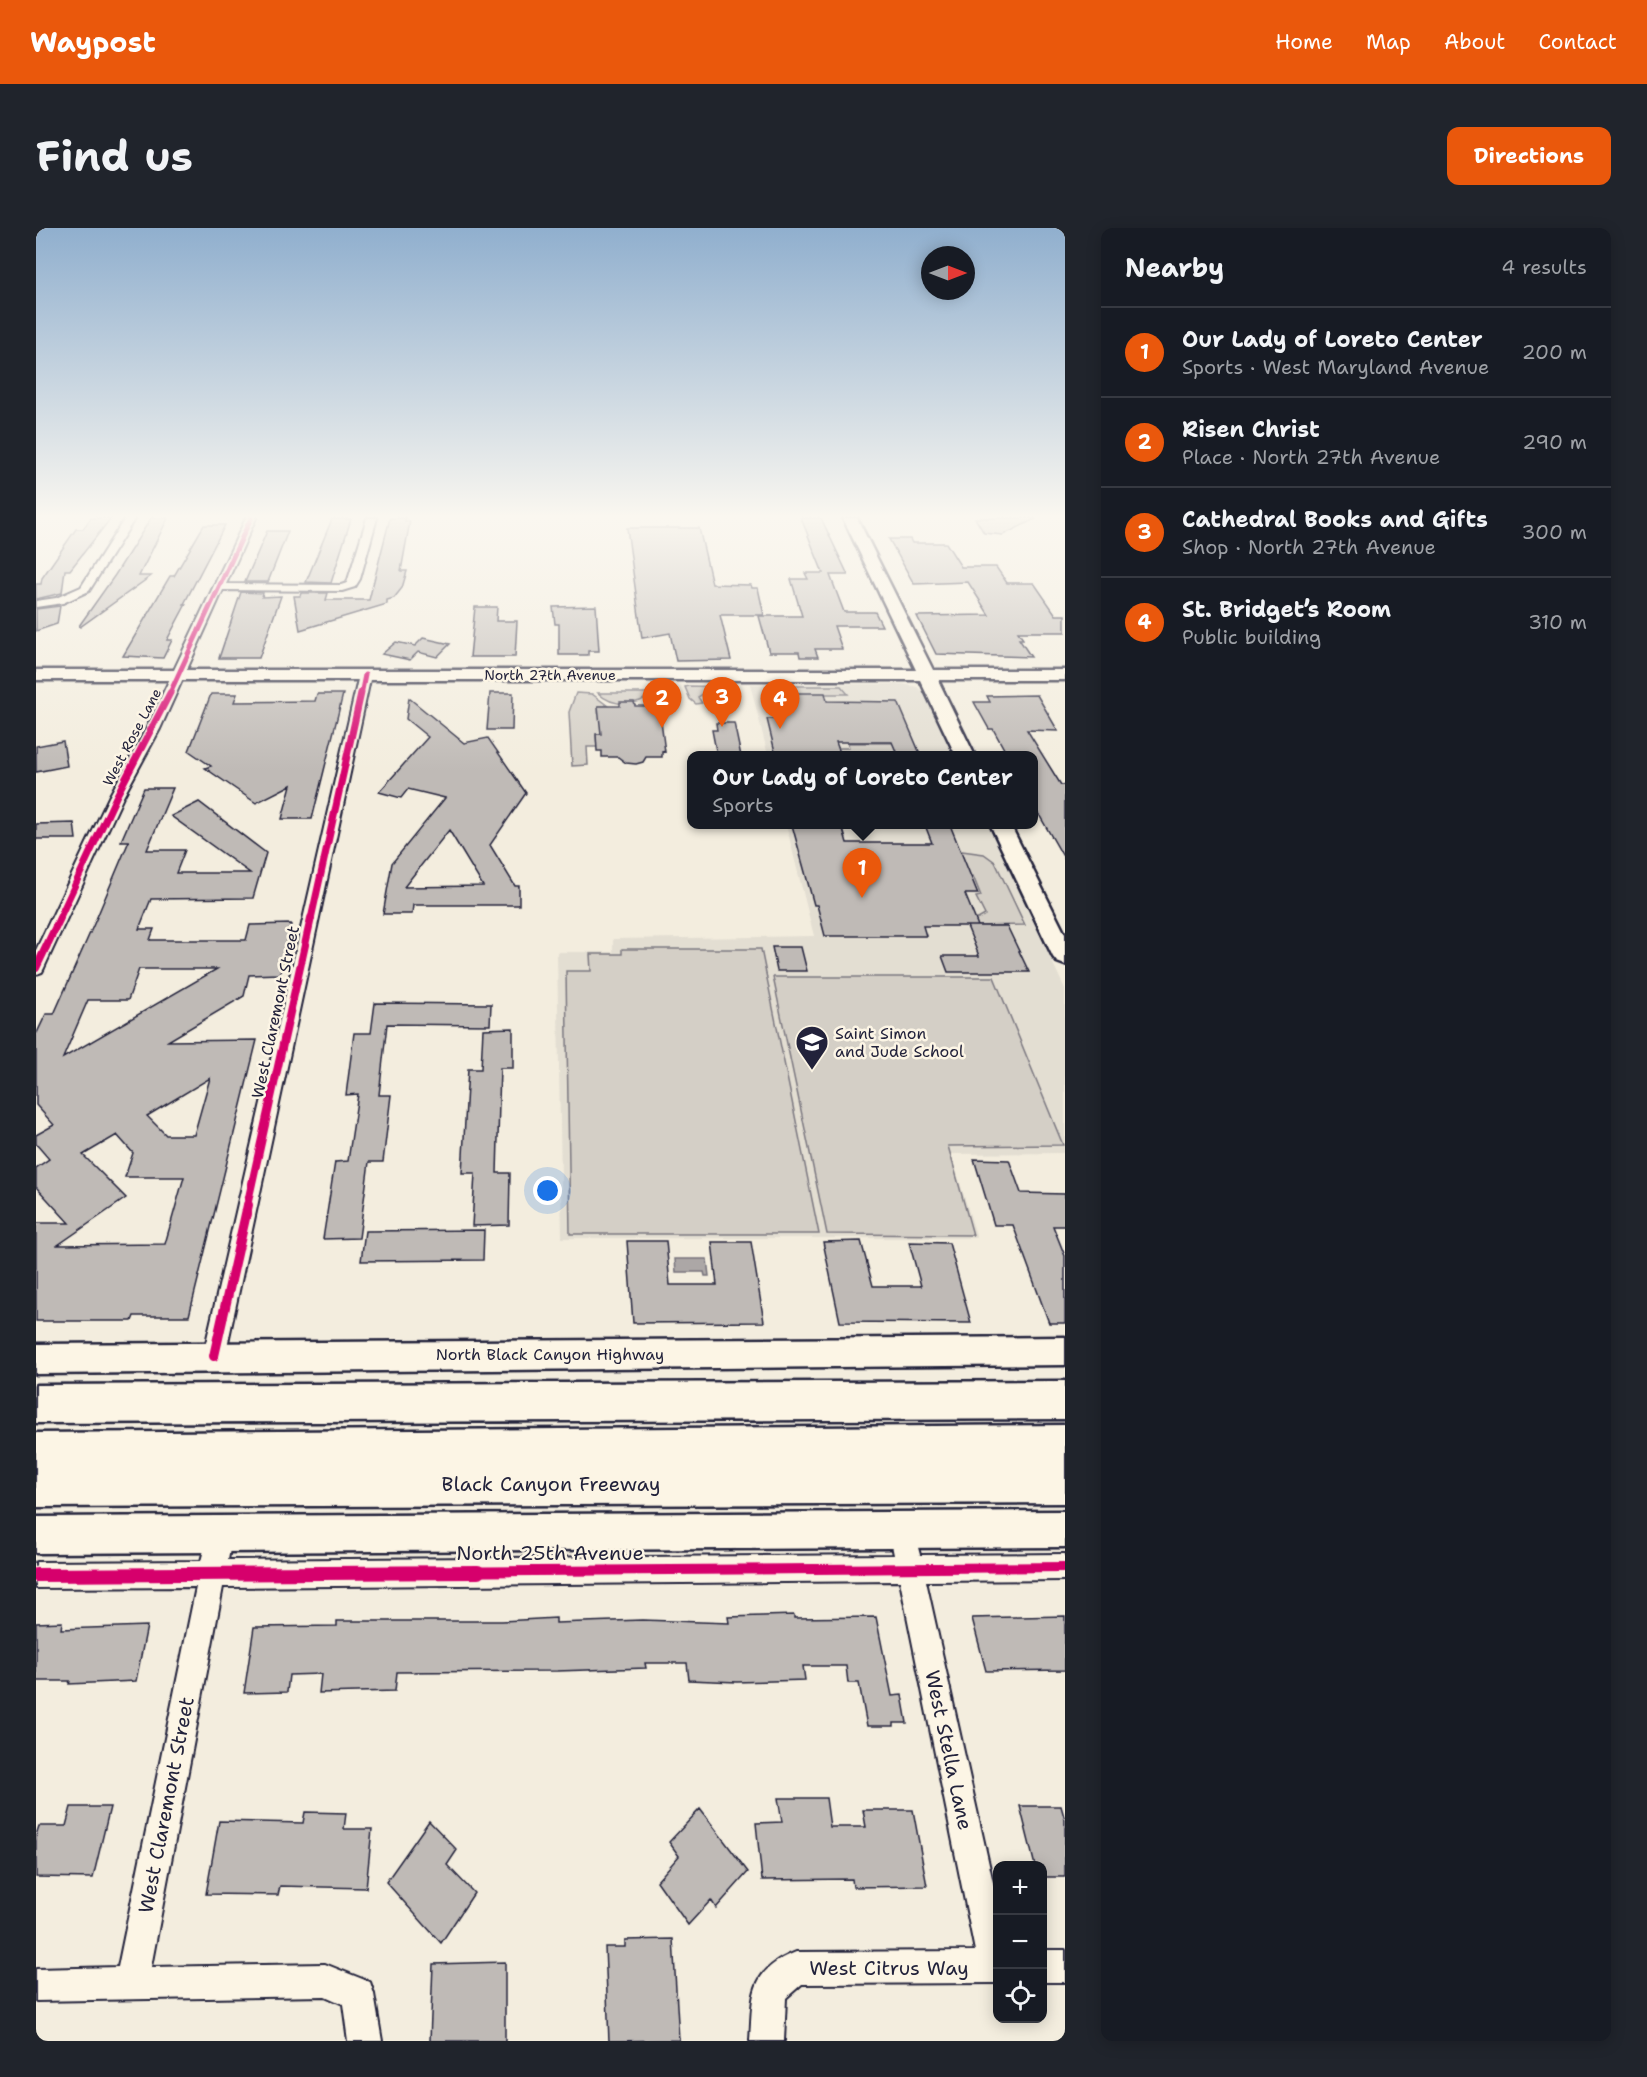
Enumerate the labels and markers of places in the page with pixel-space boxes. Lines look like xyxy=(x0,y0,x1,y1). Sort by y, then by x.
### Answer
pin: 2 xyxy=(642,678,682,728)
pin: 3 xyxy=(702,678,742,727)
pin: 4 xyxy=(760,680,800,729)
pin: 1 xyxy=(842,848,882,898)
place label: Saint Simon and Jude School xyxy=(835,1023,964,1062)
school or university icon: Saint Simon and Jude School xyxy=(794,1024,830,1071)

